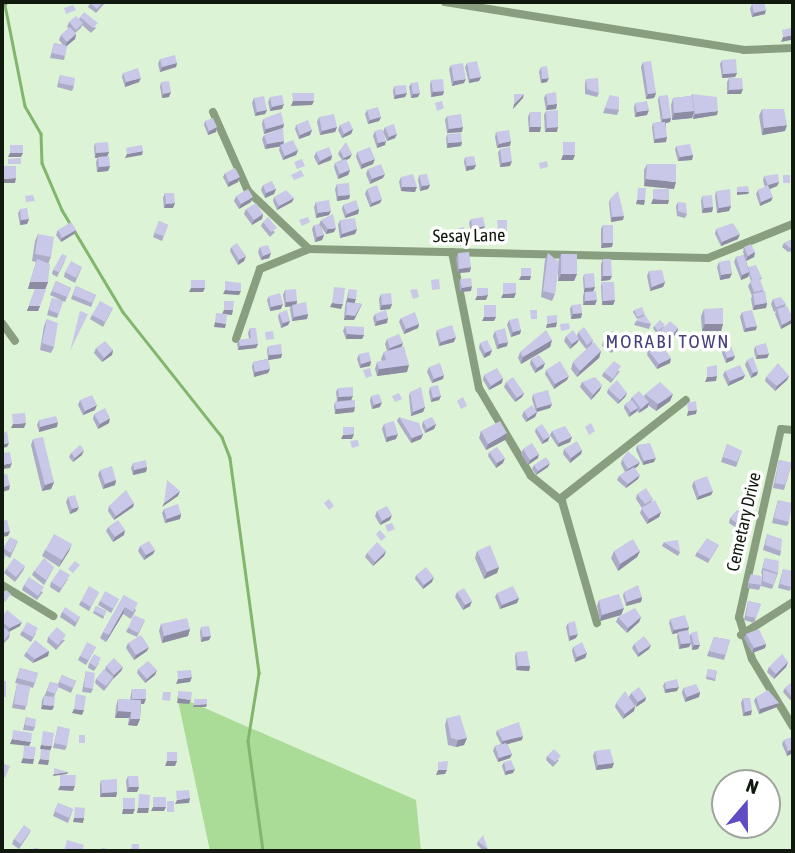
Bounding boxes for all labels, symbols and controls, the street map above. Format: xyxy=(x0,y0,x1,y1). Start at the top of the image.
street label: Sesay Lane xyxy=(433,225,505,247)
district label: MORABI TOWN xyxy=(607,331,729,353)
street label: Cemetary Drive xyxy=(722,470,766,574)
north arrow xyxy=(711,769,781,839)
text: N xyxy=(743,774,762,798)

